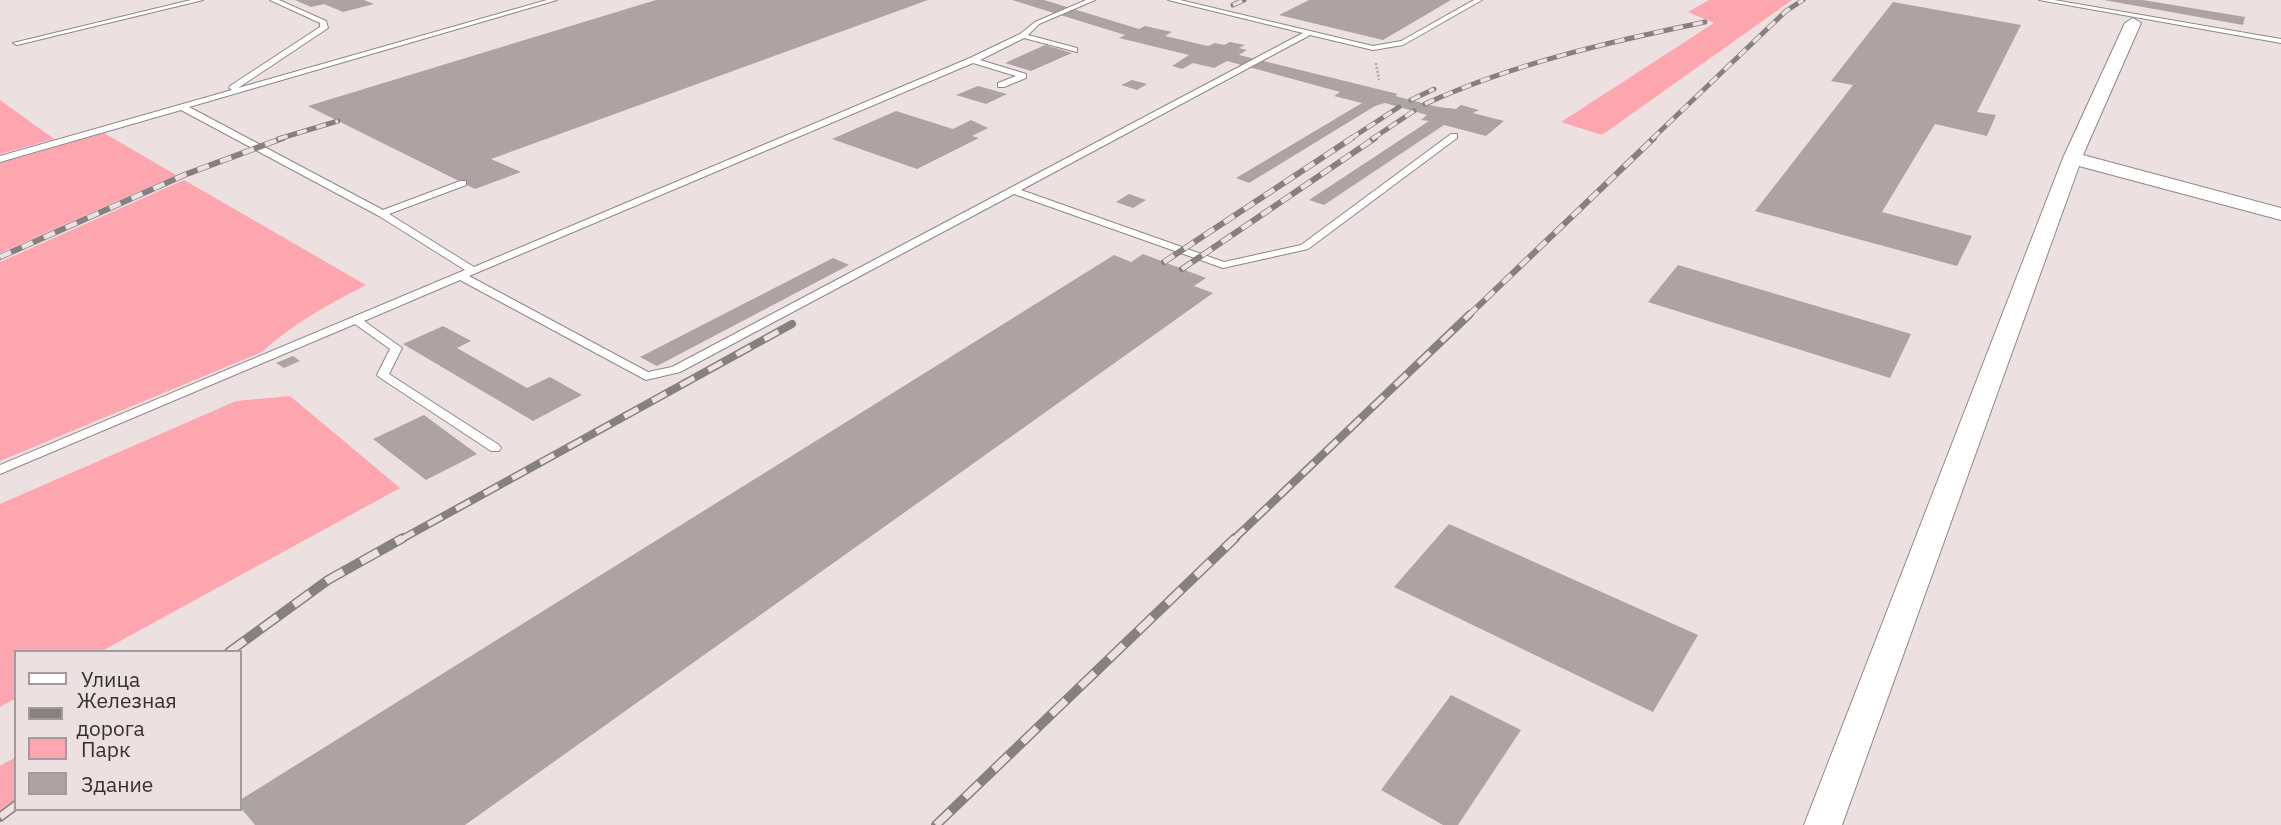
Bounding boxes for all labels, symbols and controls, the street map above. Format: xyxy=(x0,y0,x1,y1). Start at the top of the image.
legend xyxy=(14,650,242,811)
text: Улица xyxy=(81,665,140,693)
text: Железная дорога xyxy=(77,686,177,742)
text: Парк xyxy=(81,735,131,763)
text: Здание xyxy=(81,770,153,798)

